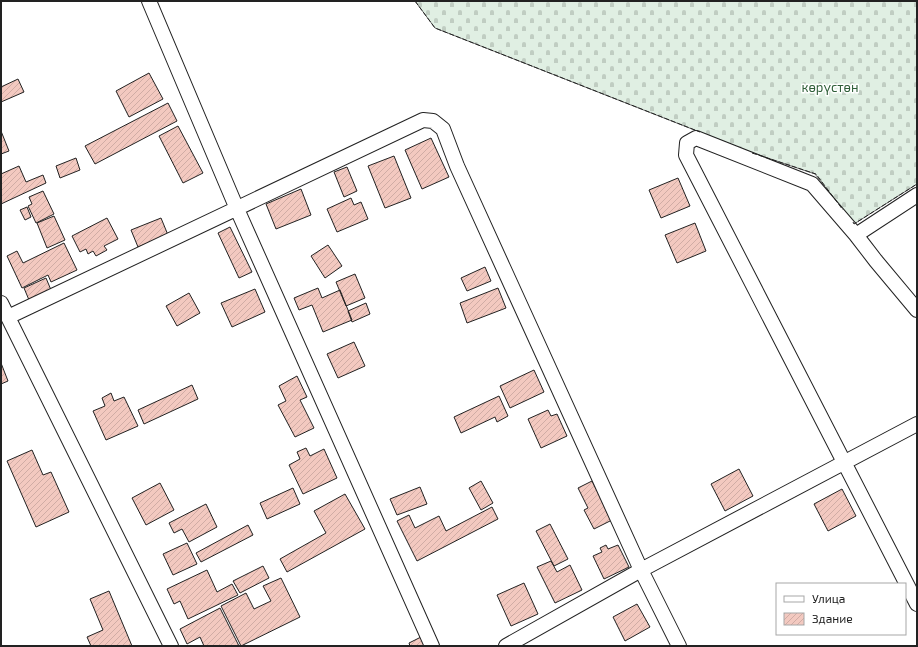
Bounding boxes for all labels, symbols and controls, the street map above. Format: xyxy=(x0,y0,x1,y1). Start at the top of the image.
park label: көрүстөн xyxy=(802,79,859,95)
legend xyxy=(776,583,906,635)
text: Улица xyxy=(812,591,845,605)
text: Здание xyxy=(812,611,853,625)

